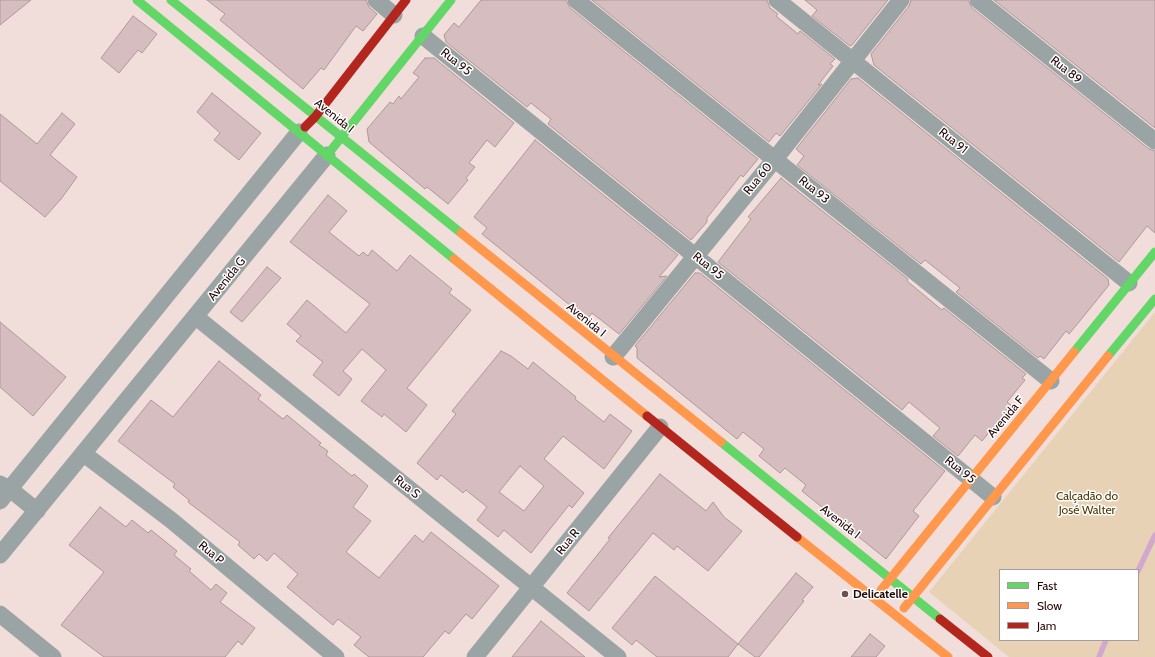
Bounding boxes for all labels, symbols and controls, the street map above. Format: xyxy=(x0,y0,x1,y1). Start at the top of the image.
street label: Rua 95 xyxy=(438,45,474,79)
street label: Rua 89 xyxy=(1047,53,1085,87)
street label: Avenida I xyxy=(311,96,357,136)
street label: Rua 91 xyxy=(936,125,970,157)
street label: Rua 60 xyxy=(741,160,775,198)
street label: Rua 93 xyxy=(796,173,832,207)
street label: Rua 95 xyxy=(690,249,726,283)
street label: Avenida G xyxy=(205,255,249,303)
street label: Avenida I xyxy=(563,300,609,340)
street label: Avenida F xyxy=(985,393,1027,441)
street label: Rua 95 xyxy=(942,453,978,487)
street label: Rua S xyxy=(391,472,423,502)
park label: Calçadão do José Walter xyxy=(1056,489,1118,517)
street label: Avenida I xyxy=(817,502,863,542)
street label: Rua R xyxy=(553,526,583,558)
street label: Rua P xyxy=(195,538,227,568)
legend xyxy=(999,569,1139,641)
text: Fast xyxy=(1037,578,1057,593)
place label: Delicatelle xyxy=(853,587,908,601)
marker: Delicatelle xyxy=(840,589,850,599)
text: Slow xyxy=(1037,598,1062,613)
text: Jam xyxy=(1037,618,1056,633)

